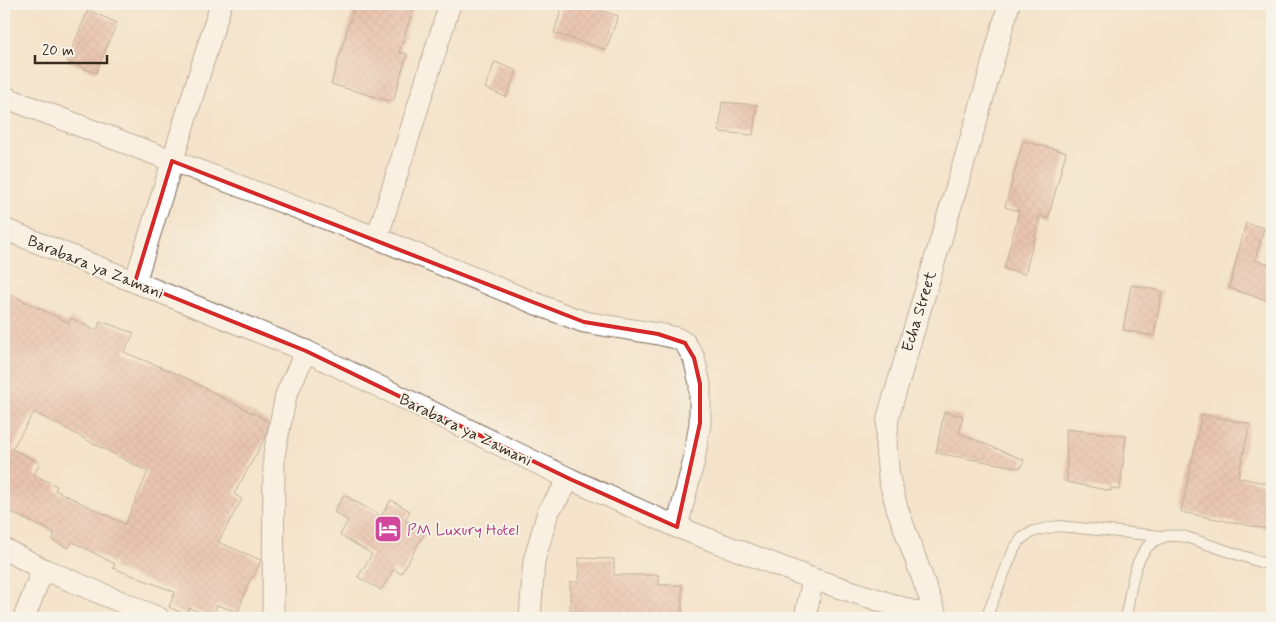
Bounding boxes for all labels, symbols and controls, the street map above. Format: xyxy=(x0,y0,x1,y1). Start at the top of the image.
scale bar xyxy=(35,32,108,64)
text: 20 m xyxy=(42,41,74,61)
street label: Barabara ya Zamani xyxy=(24,230,167,304)
street label: Echa Street xyxy=(897,268,942,354)
street label: Barabara ya Zamani xyxy=(396,389,535,472)
hotel icon: PM Luxury Hotel xyxy=(373,514,403,544)
place label: PM Luxury Hotel xyxy=(407,520,519,541)

